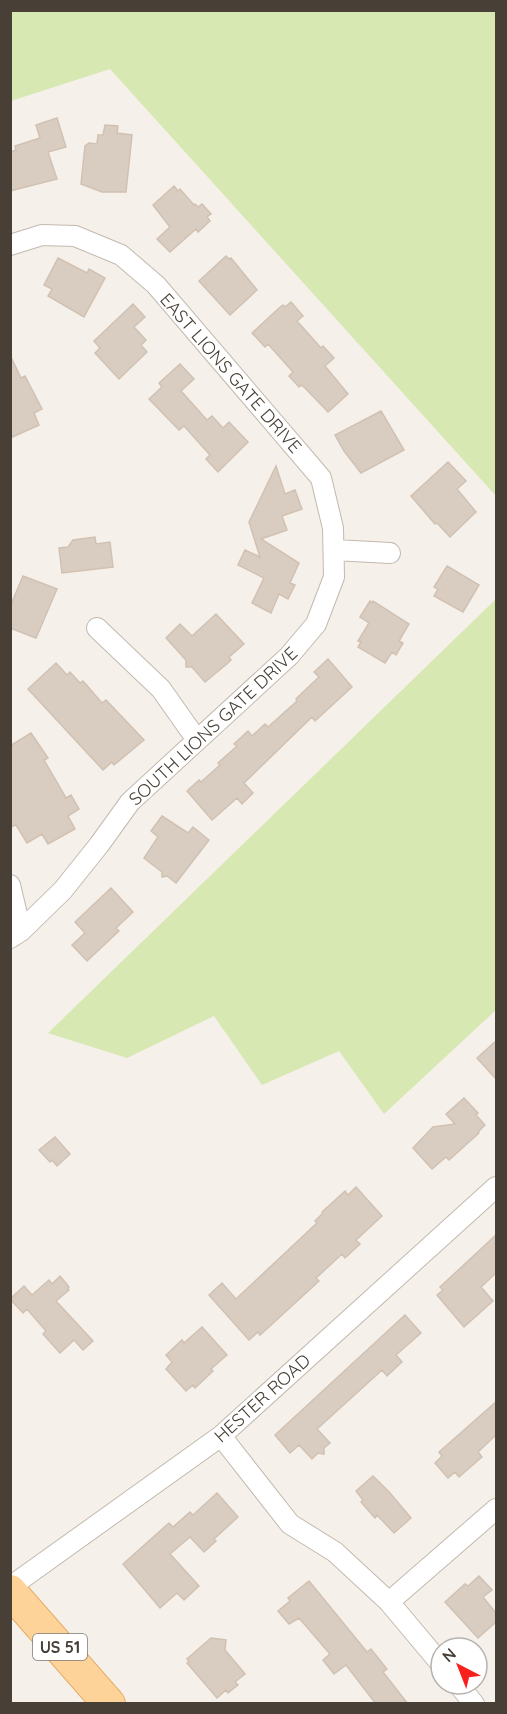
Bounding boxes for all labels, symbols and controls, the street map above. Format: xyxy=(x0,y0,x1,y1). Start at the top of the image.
street label: EAST LIONS GATE DRIVE xyxy=(155,288,307,458)
street label: SOUTH LIONS GATE DRIVE xyxy=(124,642,302,810)
street label: HESTER ROAD xyxy=(209,1349,315,1447)
road number: US 51 xyxy=(33,1634,87,1660)
north arrow xyxy=(429,1636,489,1696)
text: N xyxy=(438,1643,460,1666)

